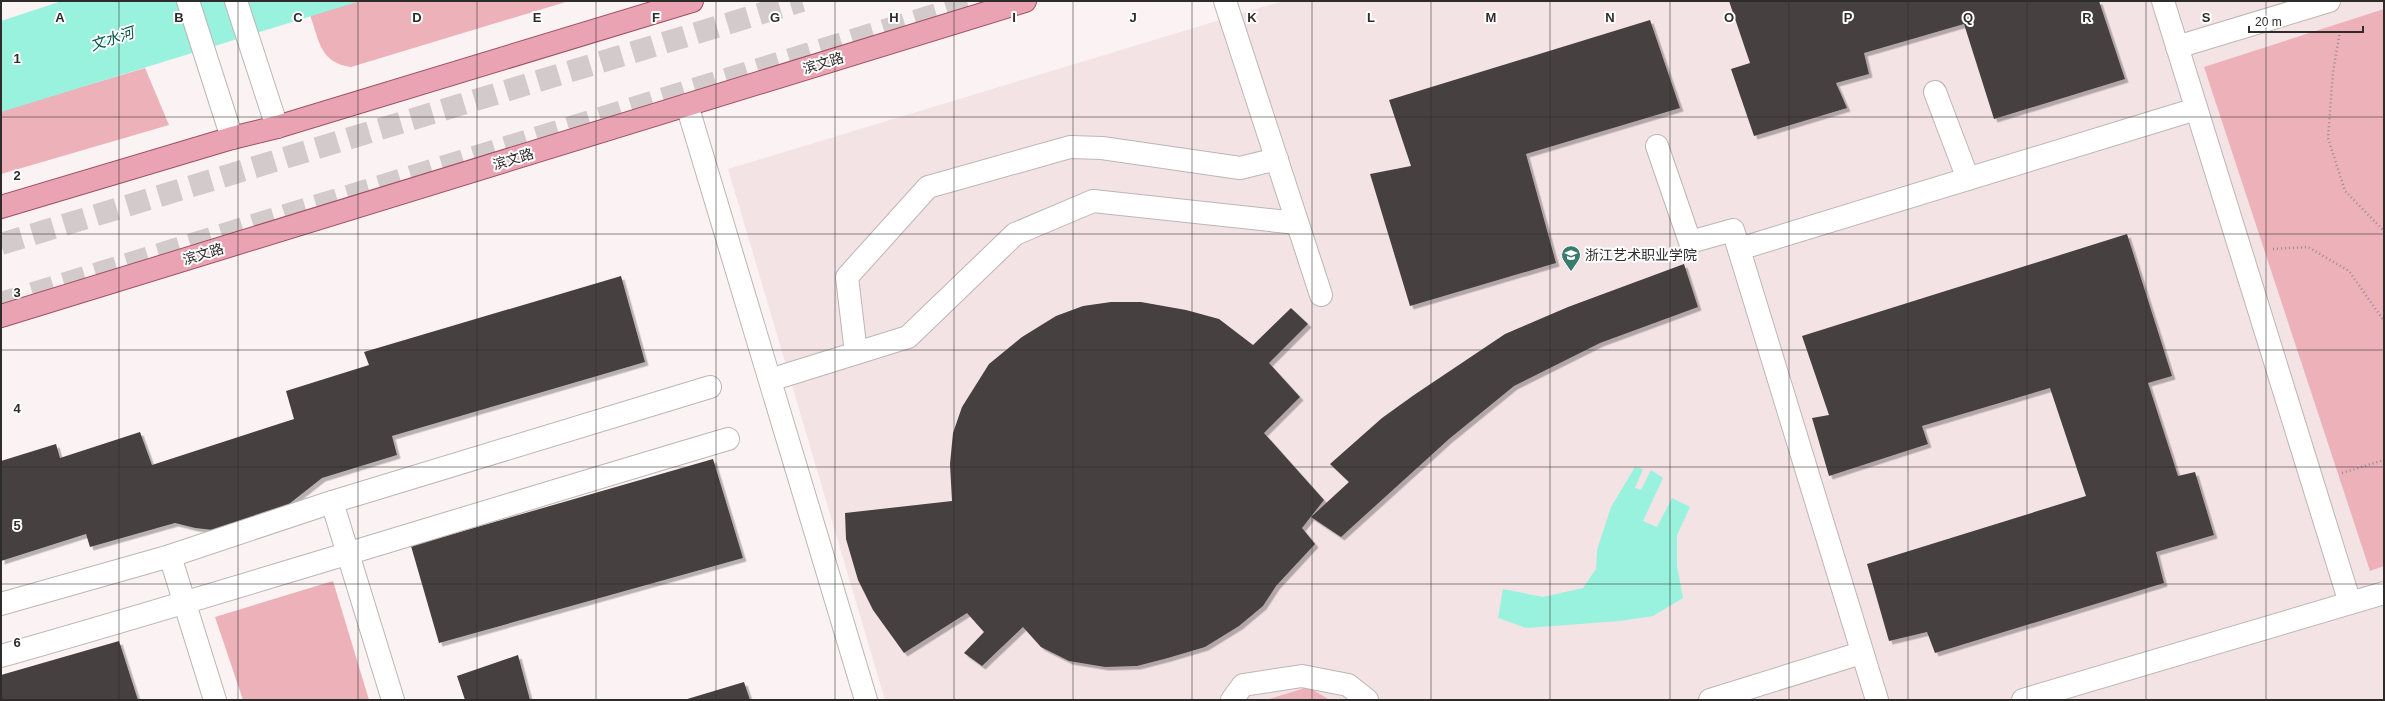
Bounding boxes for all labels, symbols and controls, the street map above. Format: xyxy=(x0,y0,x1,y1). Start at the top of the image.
scale bar xyxy=(2249,8,2363,34)
text: A xyxy=(55,10,65,25)
text: B xyxy=(174,10,184,25)
text: C xyxy=(293,10,303,25)
text: D xyxy=(412,10,422,25)
text: E xyxy=(533,10,542,25)
text: F xyxy=(652,10,660,25)
text: G xyxy=(770,10,780,25)
text: H xyxy=(889,10,899,25)
text: I xyxy=(1012,10,1016,25)
text: J xyxy=(1129,10,1137,25)
text: K xyxy=(1247,10,1257,25)
text: L xyxy=(1367,10,1375,25)
text: M xyxy=(1486,10,1496,25)
text: N xyxy=(1605,10,1615,25)
text: O xyxy=(1724,10,1734,25)
text: P xyxy=(1844,10,1853,25)
text: Q xyxy=(1963,10,1973,25)
text: R xyxy=(2082,10,2092,25)
text: S xyxy=(2202,10,2211,25)
text: 20 m xyxy=(2255,15,2282,29)
water label: 文水河 xyxy=(88,23,139,54)
street label: 滨文路 xyxy=(801,49,845,77)
text: 1 xyxy=(13,51,21,66)
street label: 滨文路 xyxy=(491,145,535,173)
text: 2 xyxy=(13,168,21,183)
street label: 滨文路 xyxy=(181,240,225,268)
school or university icon: 浙江艺术职业学院 xyxy=(1560,244,1582,272)
place label: 浙江艺术职业学院 xyxy=(1585,247,1697,263)
text: 3 xyxy=(13,285,21,300)
text: 4 xyxy=(13,401,21,416)
text: 5 xyxy=(13,518,21,533)
text: 6 xyxy=(13,635,21,650)

